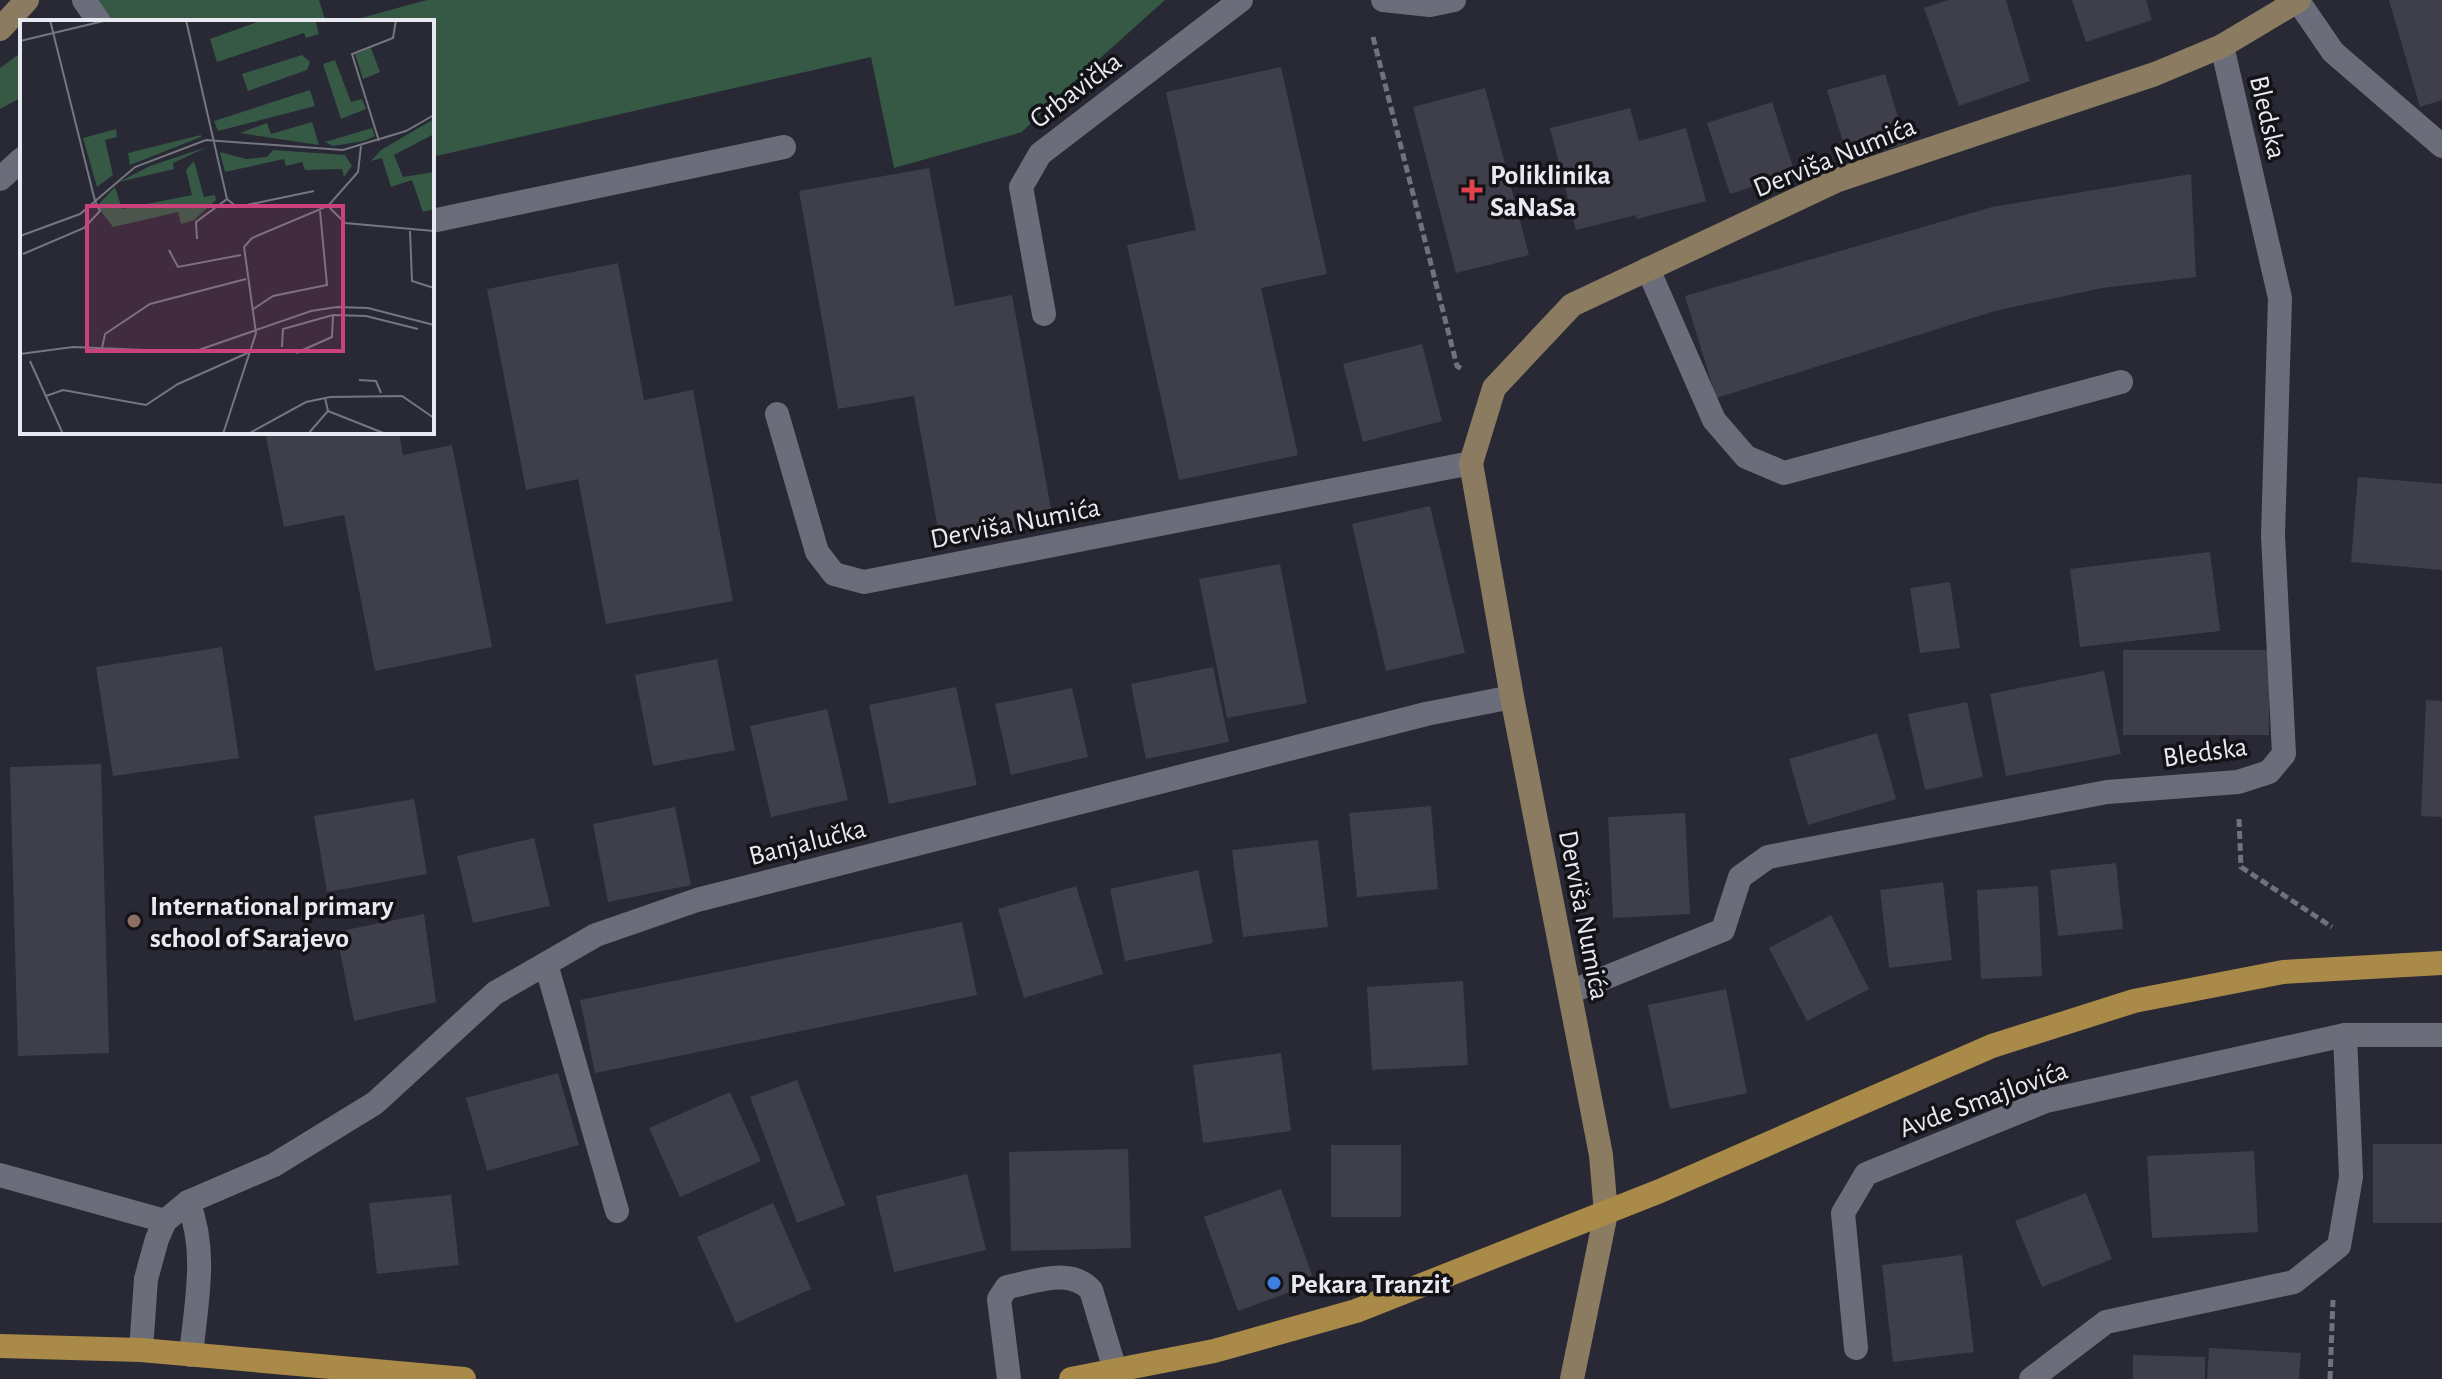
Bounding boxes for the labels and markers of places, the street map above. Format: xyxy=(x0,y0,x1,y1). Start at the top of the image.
place label: Poliklinika SaNaSa xyxy=(1490,162,1611,222)
marker: Poliklinika SaNaSa xyxy=(1461,179,1483,201)
place label: International primary school of Sarajevo xyxy=(150,893,394,953)
marker: International primary school of Sarajevo xyxy=(125,912,143,930)
place label: Pekara Tranzit xyxy=(1290,1271,1451,1299)
marker: Pekara Tranzit xyxy=(1265,1274,1283,1292)

